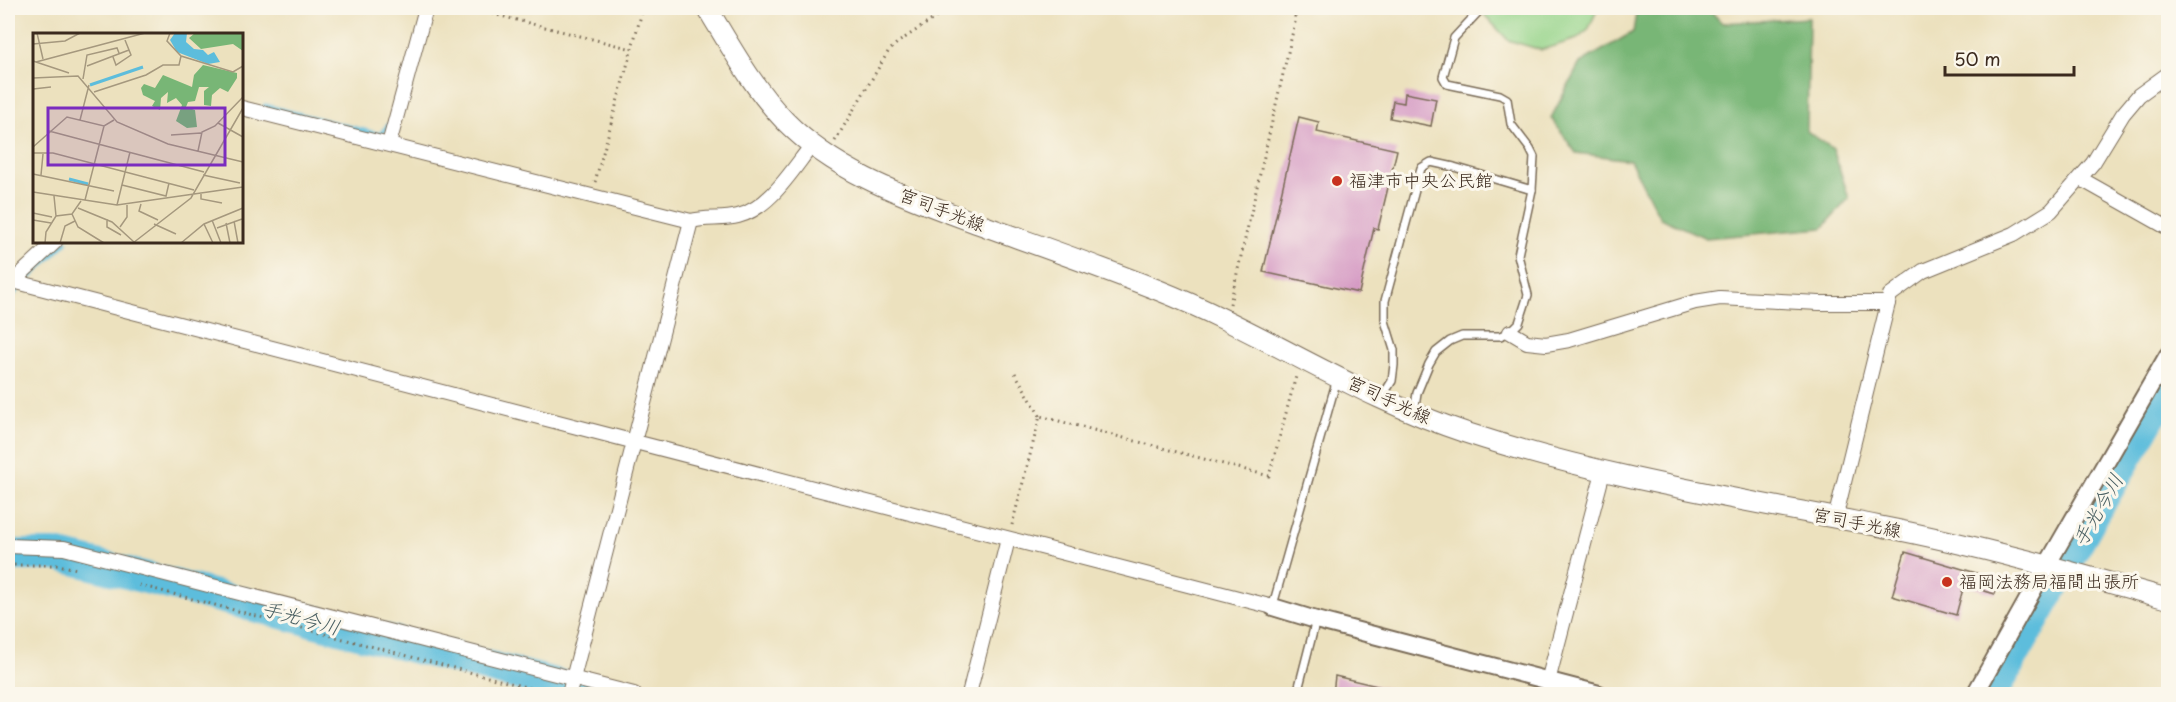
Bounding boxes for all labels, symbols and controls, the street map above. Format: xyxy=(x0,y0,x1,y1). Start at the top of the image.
inset map xyxy=(33,33,243,243)
scale bar xyxy=(1945,39,2074,77)
text: 50 m xyxy=(1954,45,2001,72)
place label: 福津市中央公民館 xyxy=(1349,166,1493,193)
marker: 福津市中央公民館 xyxy=(1330,174,1344,188)
street label: 宮司手光線 xyxy=(896,180,989,237)
street label: 宮司手光線 xyxy=(1343,367,1436,430)
water label: 手光今川 xyxy=(2064,467,2130,552)
street label: 宮司手光線 xyxy=(1811,500,1904,543)
place label: 福岡法務局福間出張所 xyxy=(1959,567,2139,594)
marker: 福岡法務局福間出張所 xyxy=(1940,575,1954,589)
water label: 手光今川 xyxy=(259,592,344,642)

